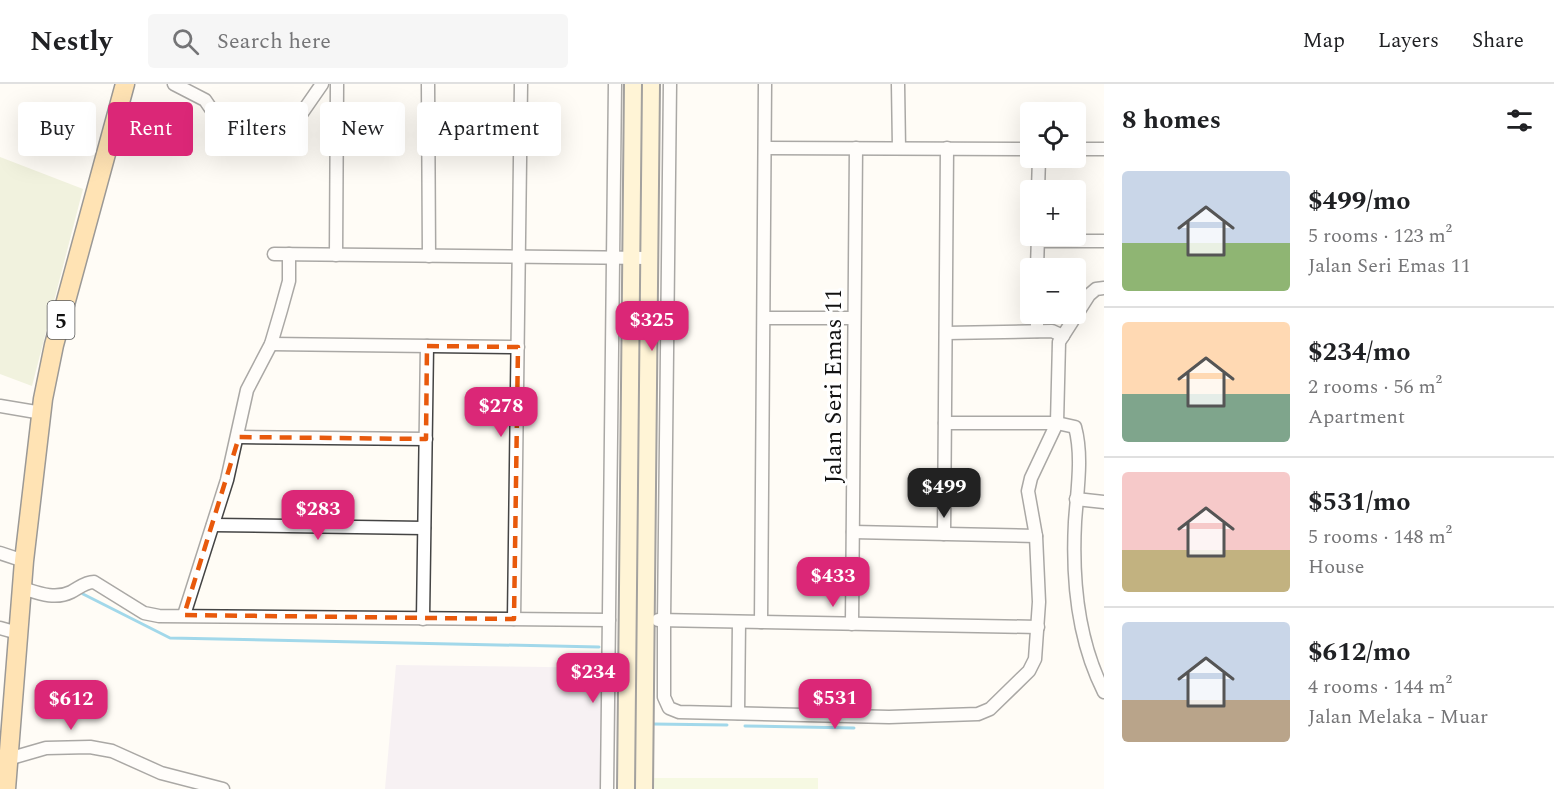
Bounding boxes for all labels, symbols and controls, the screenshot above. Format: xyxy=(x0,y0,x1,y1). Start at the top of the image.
search box xyxy=(148,14,568,68)
text: Nestly xyxy=(30,20,112,63)
icon: search xyxy=(169,25,202,58)
text: Search here xyxy=(217,25,331,58)
text: Map xyxy=(1303,25,1345,57)
text: Layers xyxy=(1378,25,1439,57)
text: Share xyxy=(1472,25,1524,57)
text: 8 homes xyxy=(1122,100,1221,140)
chip: Buy xyxy=(18,102,96,156)
chip: Rent xyxy=(108,102,193,156)
chip: Filters xyxy=(205,102,308,156)
chip: New xyxy=(320,102,405,156)
chip: Apartment xyxy=(417,102,561,156)
map controls xyxy=(1020,102,1086,324)
button: locate xyxy=(1020,102,1086,168)
icon: filters xyxy=(1503,104,1536,137)
button: + xyxy=(1020,180,1086,246)
text: $499/mo xyxy=(1308,181,1411,221)
icon: home xyxy=(1170,195,1242,267)
text: 5 rooms · 123 m² xyxy=(1308,221,1452,251)
text: Jalan Seri Emas 11 xyxy=(1308,251,1471,281)
button: − xyxy=(1020,258,1086,324)
street label: Jalan Seri Emas 11 xyxy=(816,288,852,484)
road number: 5 xyxy=(48,301,74,339)
pin: $325 xyxy=(616,301,688,352)
text: $325 xyxy=(630,305,674,335)
text: $234/mo xyxy=(1308,332,1411,372)
icon: home xyxy=(1170,346,1242,418)
text: 2 rooms · 56 m² xyxy=(1308,372,1442,402)
pin: $278 xyxy=(465,387,537,438)
text: $278 xyxy=(479,391,523,421)
text: Apartment xyxy=(1308,402,1405,432)
pin: $499 xyxy=(908,468,980,519)
text: $499 xyxy=(922,472,966,502)
text: $531/mo xyxy=(1308,482,1411,522)
pin: $283 xyxy=(282,490,354,541)
text: $283 xyxy=(296,494,340,524)
icon: home xyxy=(1170,496,1242,568)
text: 5 rooms · 148 m² xyxy=(1308,522,1452,552)
text: House xyxy=(1308,552,1365,582)
pin: $433 xyxy=(797,557,869,608)
text: $433 xyxy=(811,561,855,591)
text: $612/mo xyxy=(1308,632,1411,672)
icon: home xyxy=(1170,646,1242,718)
pin: $234 xyxy=(557,653,629,704)
text: $234 xyxy=(571,657,615,687)
text: 4 rooms · 144 m² xyxy=(1308,672,1452,702)
pin: $531 xyxy=(799,679,871,730)
pin: $612 xyxy=(35,680,107,731)
text: $531 xyxy=(813,683,857,713)
text: $612 xyxy=(49,684,93,714)
text: Jalan Melaka - Muar xyxy=(1308,702,1488,732)

